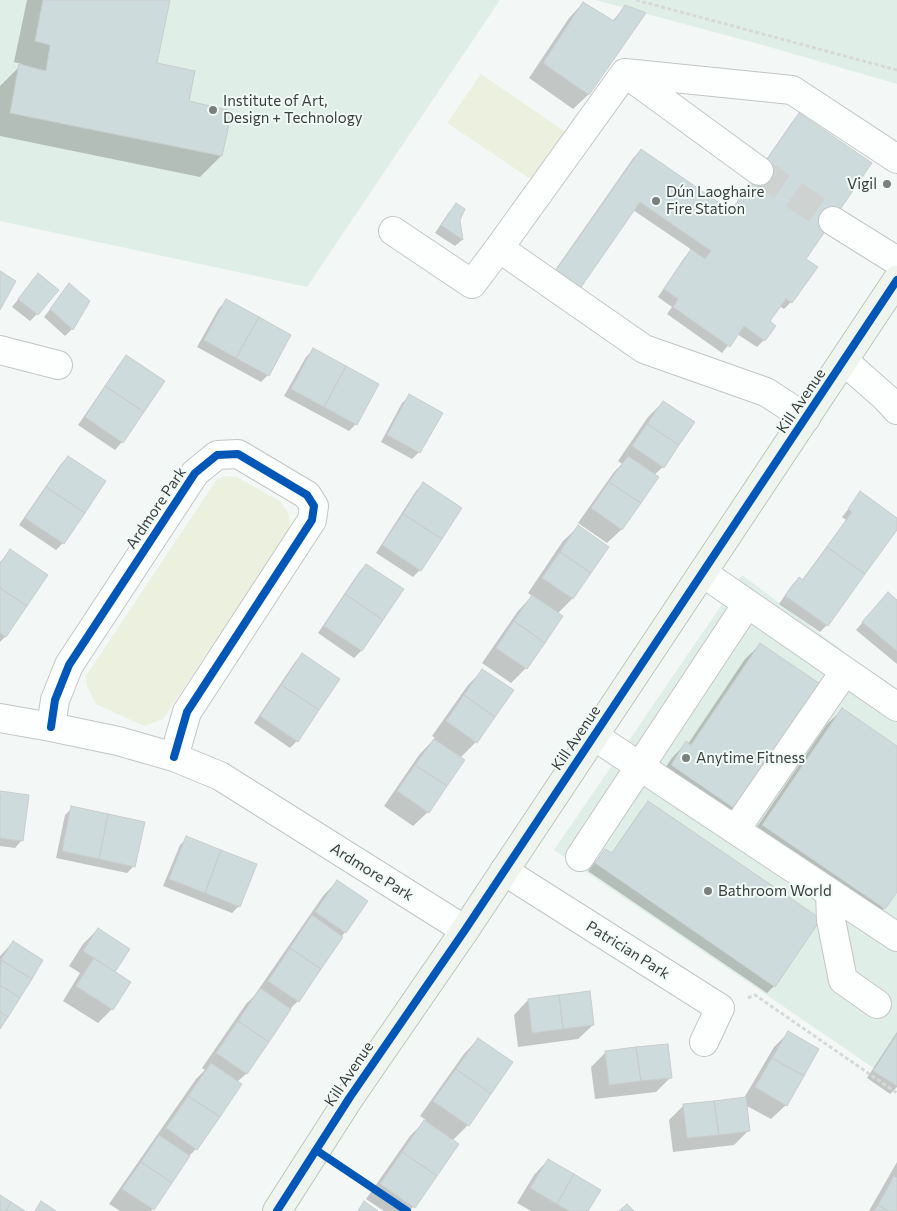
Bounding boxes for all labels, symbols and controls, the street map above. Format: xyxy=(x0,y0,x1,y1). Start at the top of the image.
place label: Institute of Art, Design + Technology xyxy=(223,92,363,127)
marker: Institute of Art, Design + Technology xyxy=(207,104,219,116)
place label: Vigil xyxy=(847,175,877,193)
marker: Vigil xyxy=(881,178,893,190)
place label: Dún Laoghaire Fire Station xyxy=(666,183,764,218)
marker: Dún Laoghaire Fire Station xyxy=(650,195,662,207)
street label: Kill Avenue xyxy=(773,365,829,437)
street label: Ardmore Park xyxy=(122,464,190,552)
street label: Kill Avenue xyxy=(548,702,604,774)
place label: Anytime Fitness xyxy=(696,749,805,767)
marker: Anytime Fitness xyxy=(680,752,692,764)
street label: Ardmore Park xyxy=(327,839,417,905)
place label: Bathroom World xyxy=(718,882,832,900)
marker: Bathroom World xyxy=(702,885,714,897)
street label: Patrician Park xyxy=(583,917,673,983)
street label: Kill Avenue xyxy=(321,1038,377,1110)

